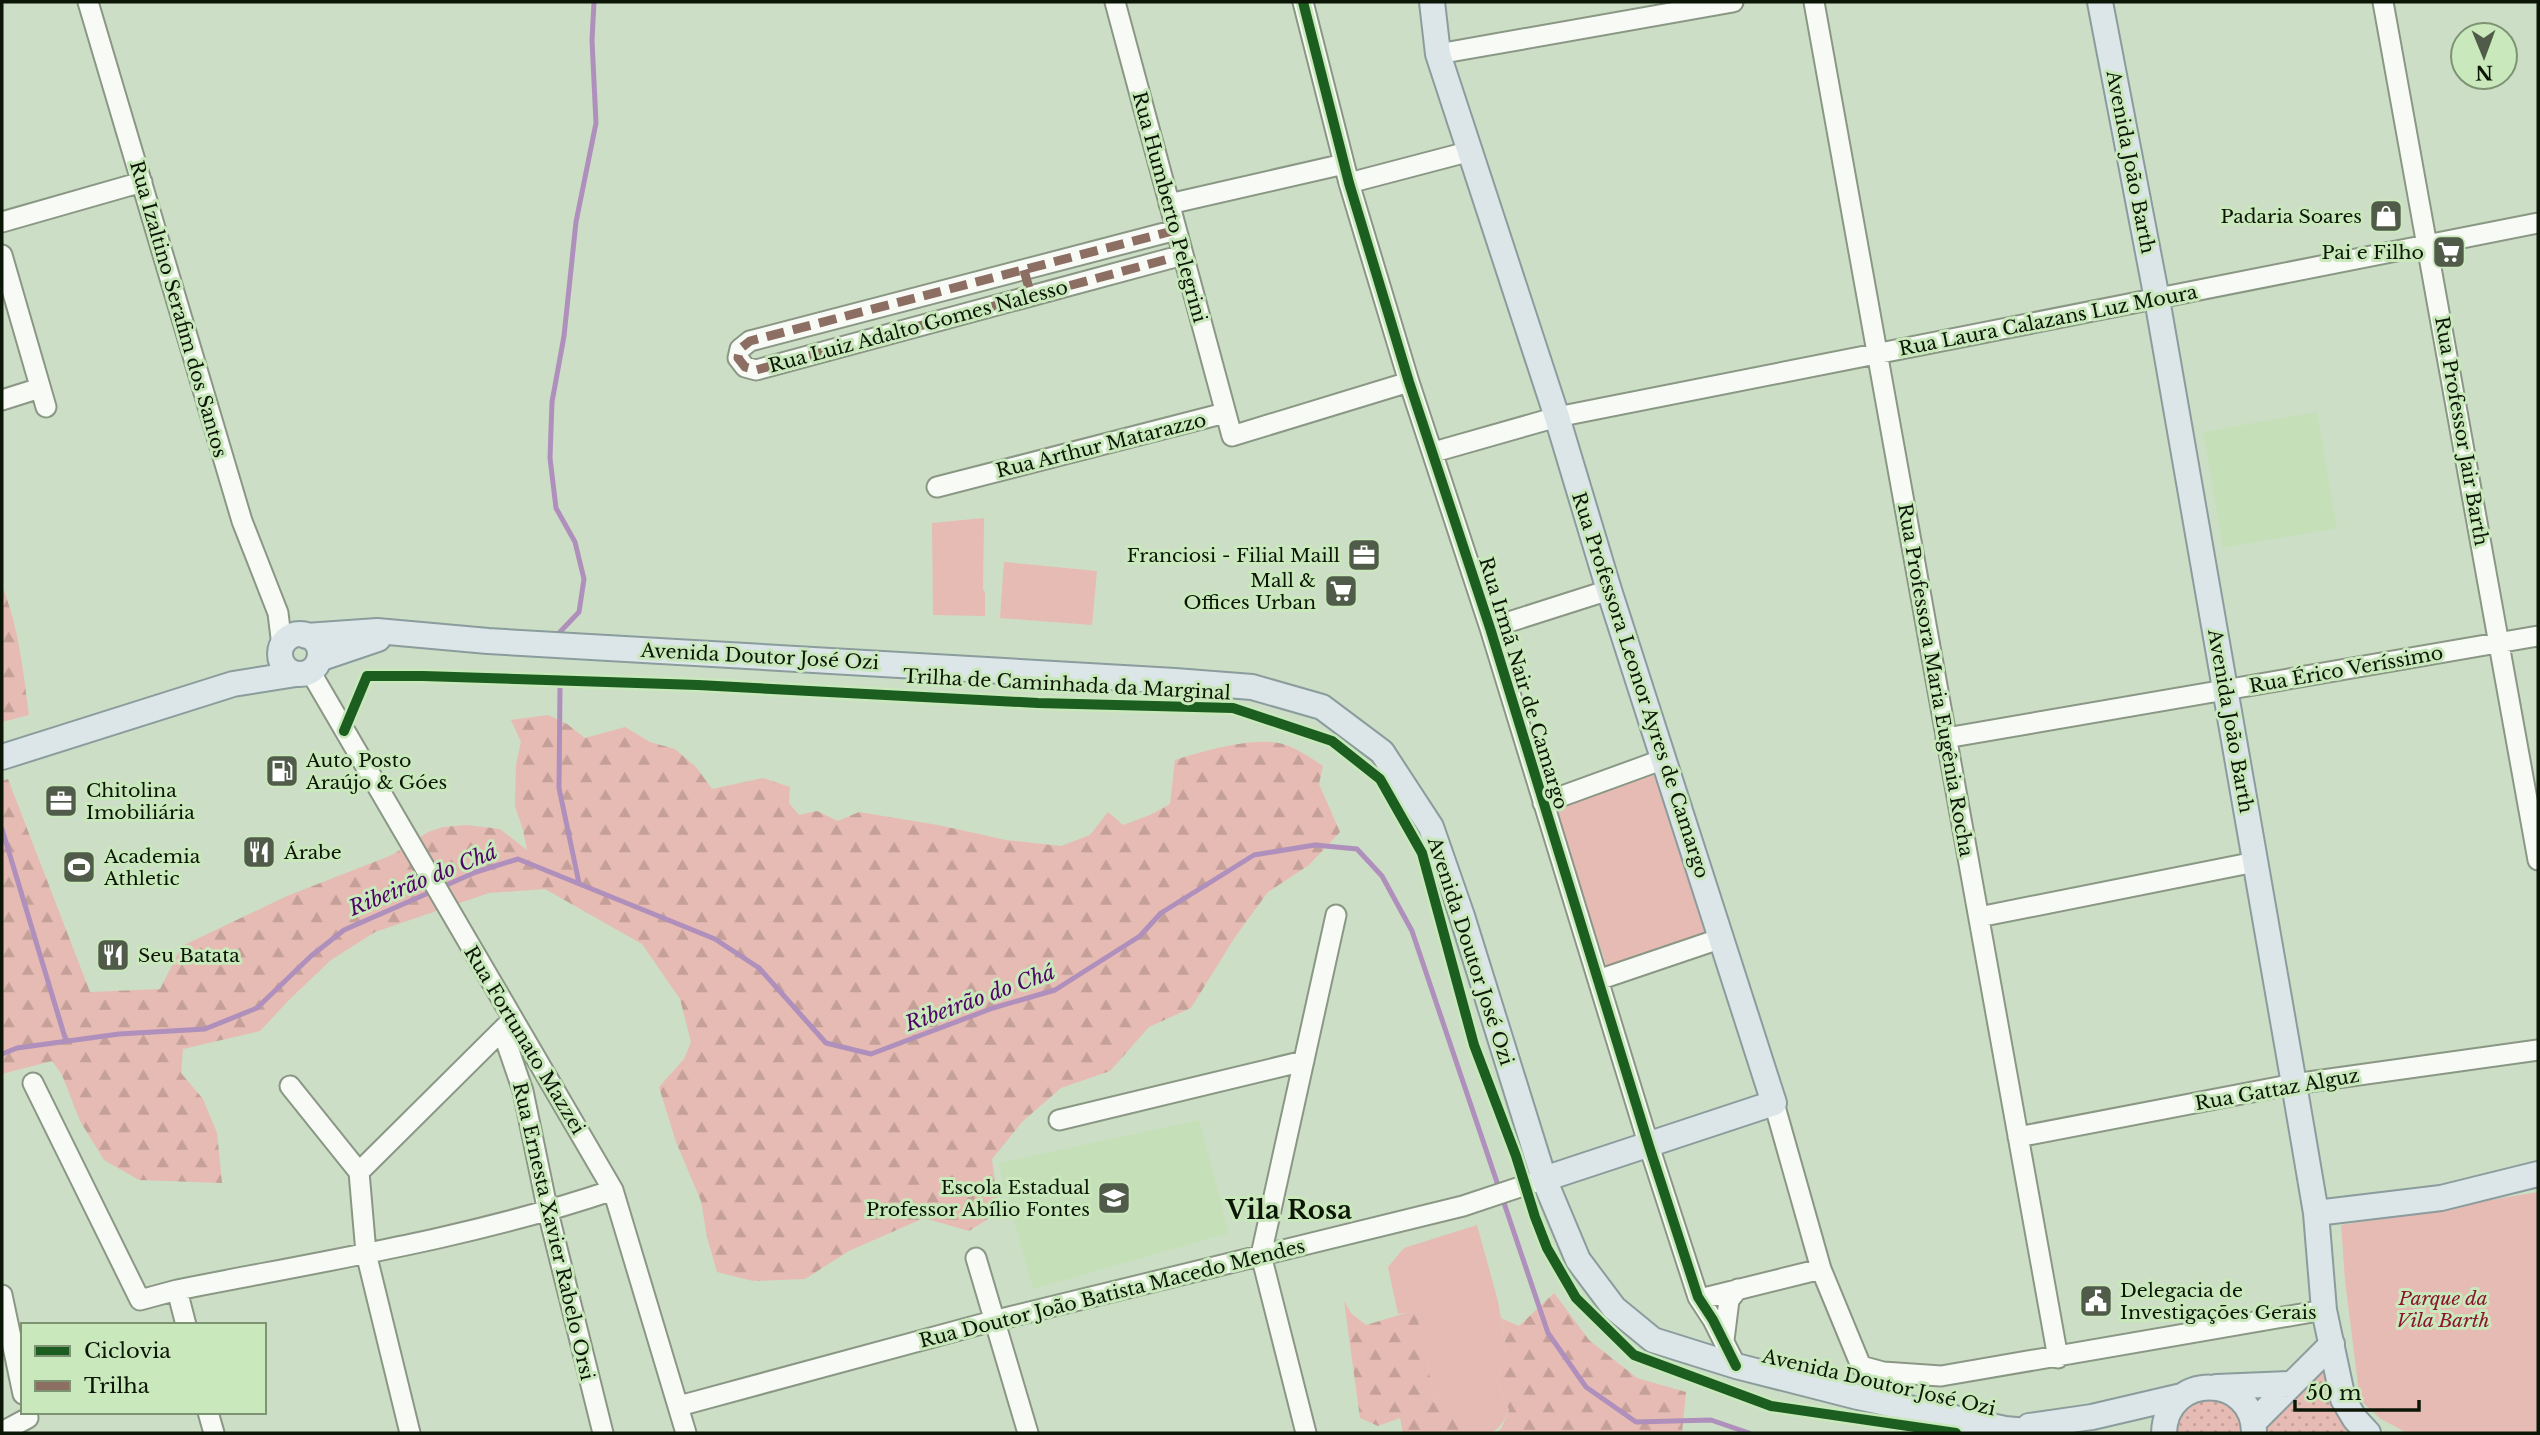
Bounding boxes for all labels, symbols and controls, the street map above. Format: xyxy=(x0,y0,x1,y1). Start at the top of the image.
north arrow xyxy=(2449,21,2519,91)
text: N xyxy=(2475,61,2493,84)
street label: Avenida João Barth xyxy=(2101,68,2160,256)
street label: Rua Humberto Pelegrini xyxy=(1128,89,1212,326)
street label: Rua Izaltino Serafim dos Santos xyxy=(125,158,232,460)
shop icon: Padaria Soares xyxy=(2367,197,2405,235)
place label: Padaria Soares xyxy=(2220,205,2362,228)
supermarket icon: Pai e Filho xyxy=(2430,233,2468,271)
place label: Pai e Filho xyxy=(2321,241,2424,264)
street label: Rua Luiz Adalto Gomes Nalesso xyxy=(766,275,1070,378)
street label: Rua Laura Calazans Luz Moura xyxy=(1897,280,2200,361)
street label: Rua Professor Jair Barth xyxy=(2430,315,2493,547)
street label: Rua Arthur Matarazzo xyxy=(994,408,1208,483)
street label: Rua Professora Leonor Ayres de Camargo xyxy=(1567,489,1714,881)
street label: Rua Professora Maria Eugênia Rocha xyxy=(1893,502,1978,859)
office icon: Franciosi - Filial Maill xyxy=(1345,536,1383,574)
place label: Franciosi - Filial Maill xyxy=(1127,544,1340,567)
street label: Rua Irmã Nair de Camargo xyxy=(1474,554,1573,812)
place label: Mall & Offices Urban xyxy=(1184,569,1316,614)
supermarket icon: Mall & Offices Urban xyxy=(1322,572,1360,610)
street label: Avenida João Barth xyxy=(2203,627,2258,815)
street label: Avenida Doutor José Ozi xyxy=(639,639,880,674)
street label: Rua Érico Veríssimo xyxy=(2247,641,2445,698)
street label: Trilha de Caminhada da Marginal xyxy=(903,664,1231,705)
place label: Auto Posto Araújo & Góes xyxy=(305,749,447,794)
fuel station icon: Auto Posto Araújo & Góes xyxy=(263,752,301,790)
place label: Chitolina Imobiliária xyxy=(86,779,195,824)
office icon: Chitolina Imobiliária xyxy=(42,782,80,820)
restaurant icon: Árabe xyxy=(240,833,278,871)
street label: Avenida Doutor José Ozi xyxy=(1422,833,1518,1069)
water label: Ribeirão do Chá xyxy=(344,838,501,922)
place label: Árabe xyxy=(283,841,342,864)
place label: Academia Athletic xyxy=(103,845,201,890)
sports icon: Academia Athletic xyxy=(60,848,98,886)
restaurant icon: Seu Batata xyxy=(94,936,132,974)
street label: Rua Fortunato Mazzei xyxy=(459,942,590,1139)
place label: Seu Batata xyxy=(138,944,240,967)
water label: Ribeirão do Chá xyxy=(901,959,1059,1038)
street label: Rua Gattaz Alguz xyxy=(2193,1064,2361,1115)
street label: Rua Ernesta Xavier Rabelo Orsi xyxy=(508,1080,599,1383)
place label: Escola Estadual Professor Abílio Fontes xyxy=(866,1176,1090,1221)
school or university icon: Escola Estadual Professor Abílio Fontes xyxy=(1095,1179,1133,1217)
district label: Vila Rosa xyxy=(1225,1194,1352,1226)
street label: Rua Doutor João Batista Macedo Mendes xyxy=(917,1234,1307,1353)
place label: Delegacia de Investigações Gerais xyxy=(2120,1279,2317,1324)
public building icon: Delegacia de Investigações Gerais xyxy=(2077,1282,2115,1320)
park label: Parque da Vila Barth xyxy=(2396,1287,2490,1332)
legend xyxy=(21,1323,266,1414)
text: Ciclovia xyxy=(84,1338,171,1364)
street label: Avenida Doutor José Ozi xyxy=(1759,1344,1998,1421)
scale bar xyxy=(2295,1368,2419,1412)
text: Trilha xyxy=(84,1373,150,1399)
text: 50 m xyxy=(2306,1380,2362,1406)

